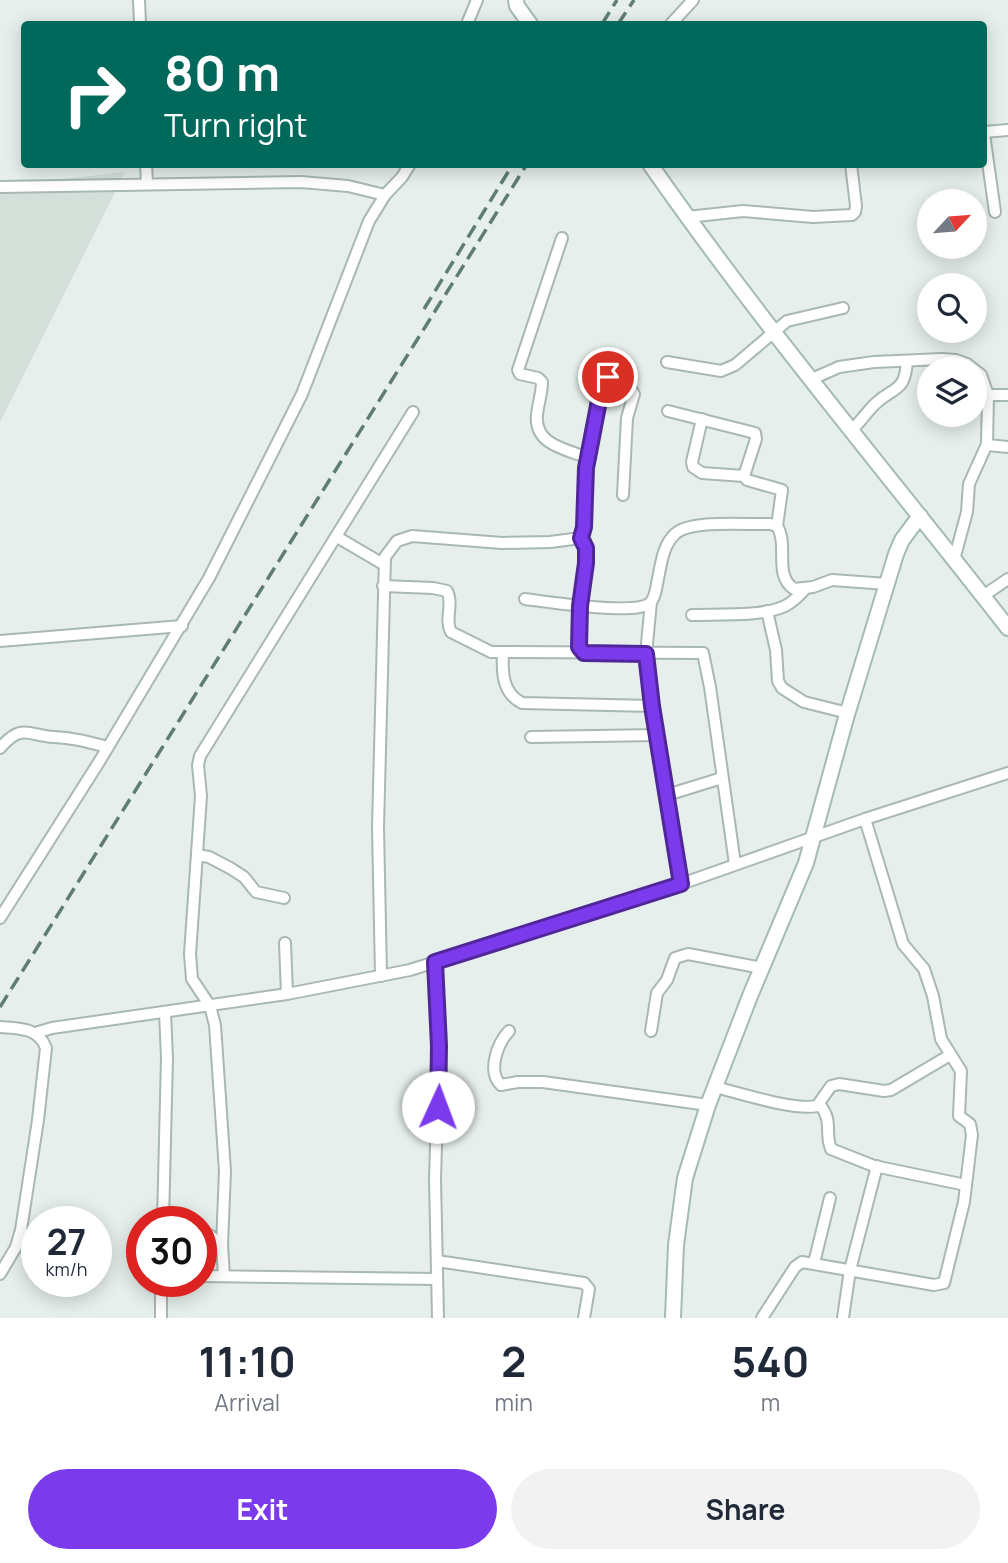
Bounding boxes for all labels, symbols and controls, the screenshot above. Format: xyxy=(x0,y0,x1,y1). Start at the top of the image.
text: 80 m xyxy=(164,39,280,106)
icon: right xyxy=(49,49,140,140)
text: Turn right xyxy=(164,103,307,147)
north arrow xyxy=(917,189,987,259)
map controls xyxy=(917,189,987,427)
button: search xyxy=(917,273,987,343)
pin xyxy=(578,347,638,407)
button: layers xyxy=(917,357,987,427)
icon: arrive xyxy=(589,358,627,396)
position arrow xyxy=(401,1070,475,1144)
speed limit sign: 30 xyxy=(126,1206,217,1297)
text: 27 xyxy=(47,1218,86,1266)
text: km/h xyxy=(46,1257,87,1281)
text: 11:10 xyxy=(199,1332,296,1390)
text: 2 xyxy=(501,1332,526,1390)
text: 540 xyxy=(732,1332,809,1390)
text: Arrival xyxy=(214,1386,280,1418)
text: min xyxy=(494,1386,533,1418)
text: m xyxy=(761,1386,780,1418)
button: Exit xyxy=(28,1469,497,1549)
button: Share xyxy=(511,1469,980,1549)

